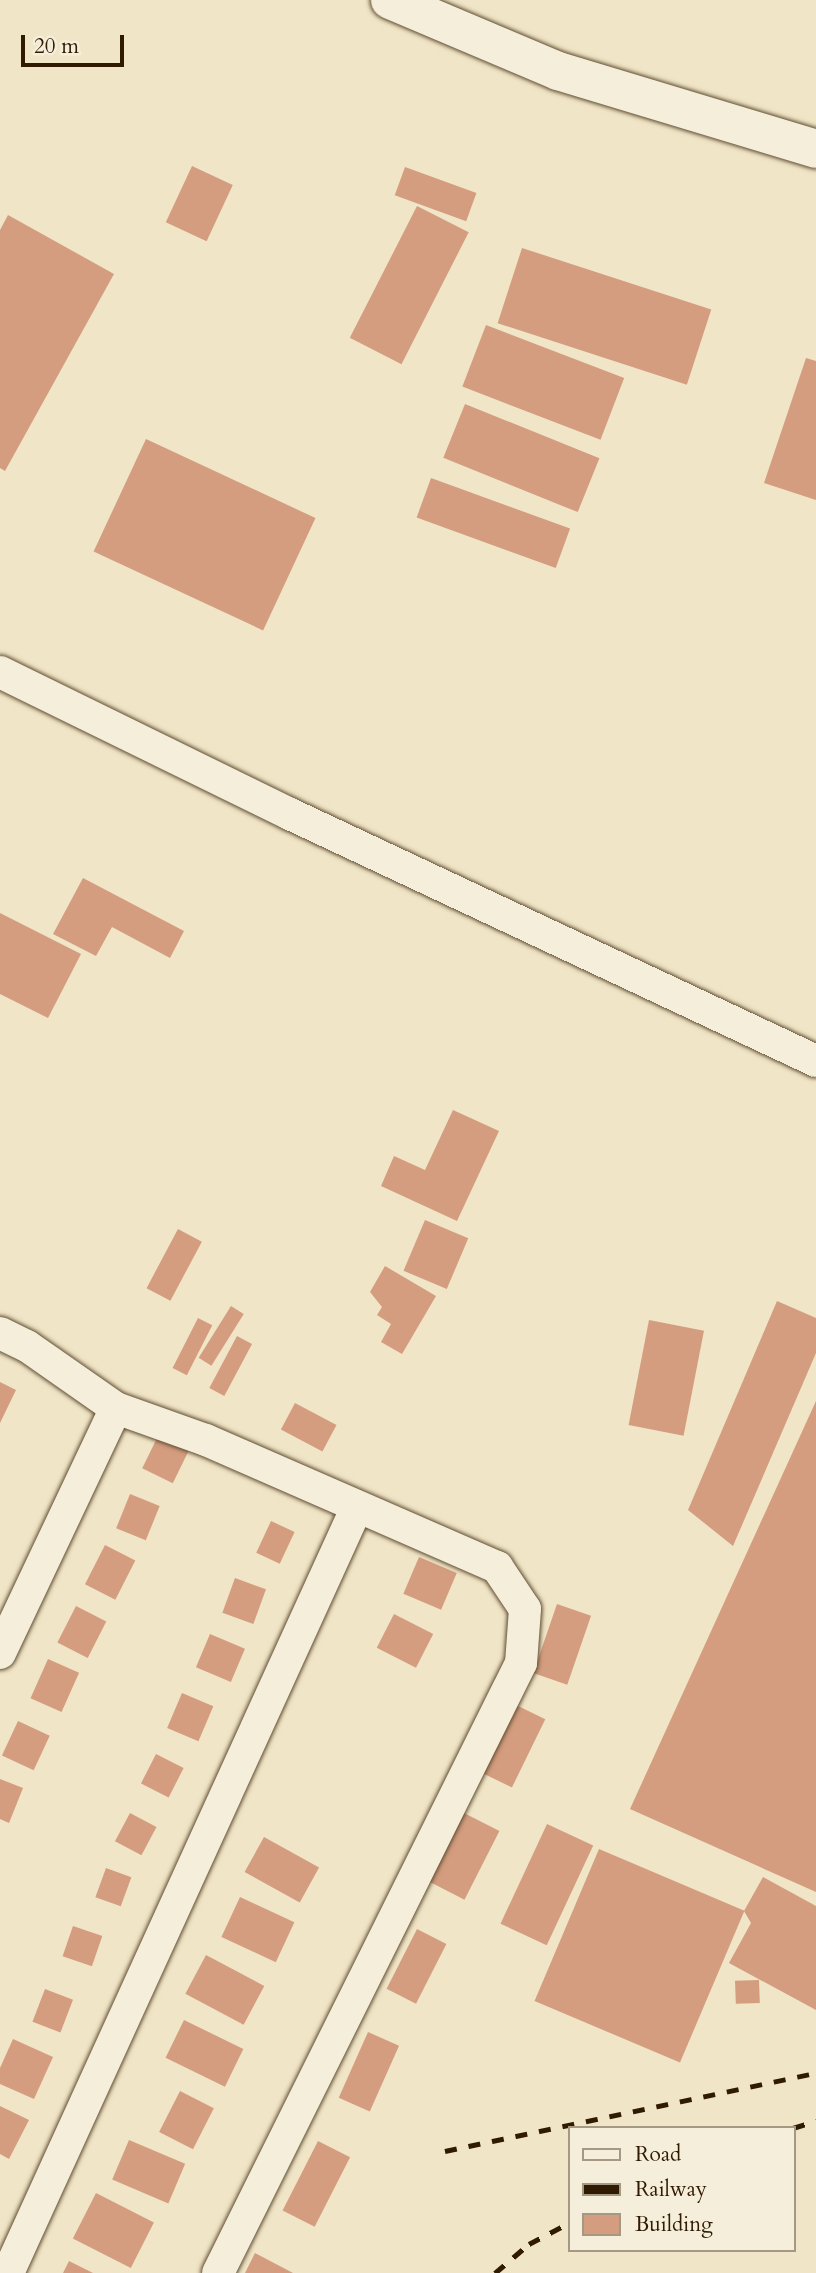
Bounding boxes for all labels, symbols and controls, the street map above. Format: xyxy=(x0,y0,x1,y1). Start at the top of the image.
scale bar xyxy=(24,21,128,65)
text: 20 m xyxy=(34,32,79,61)
legend xyxy=(568,2126,795,2252)
text: Road xyxy=(635,2140,681,2169)
text: Railway xyxy=(635,2175,707,2204)
text: Building xyxy=(635,2210,713,2239)

